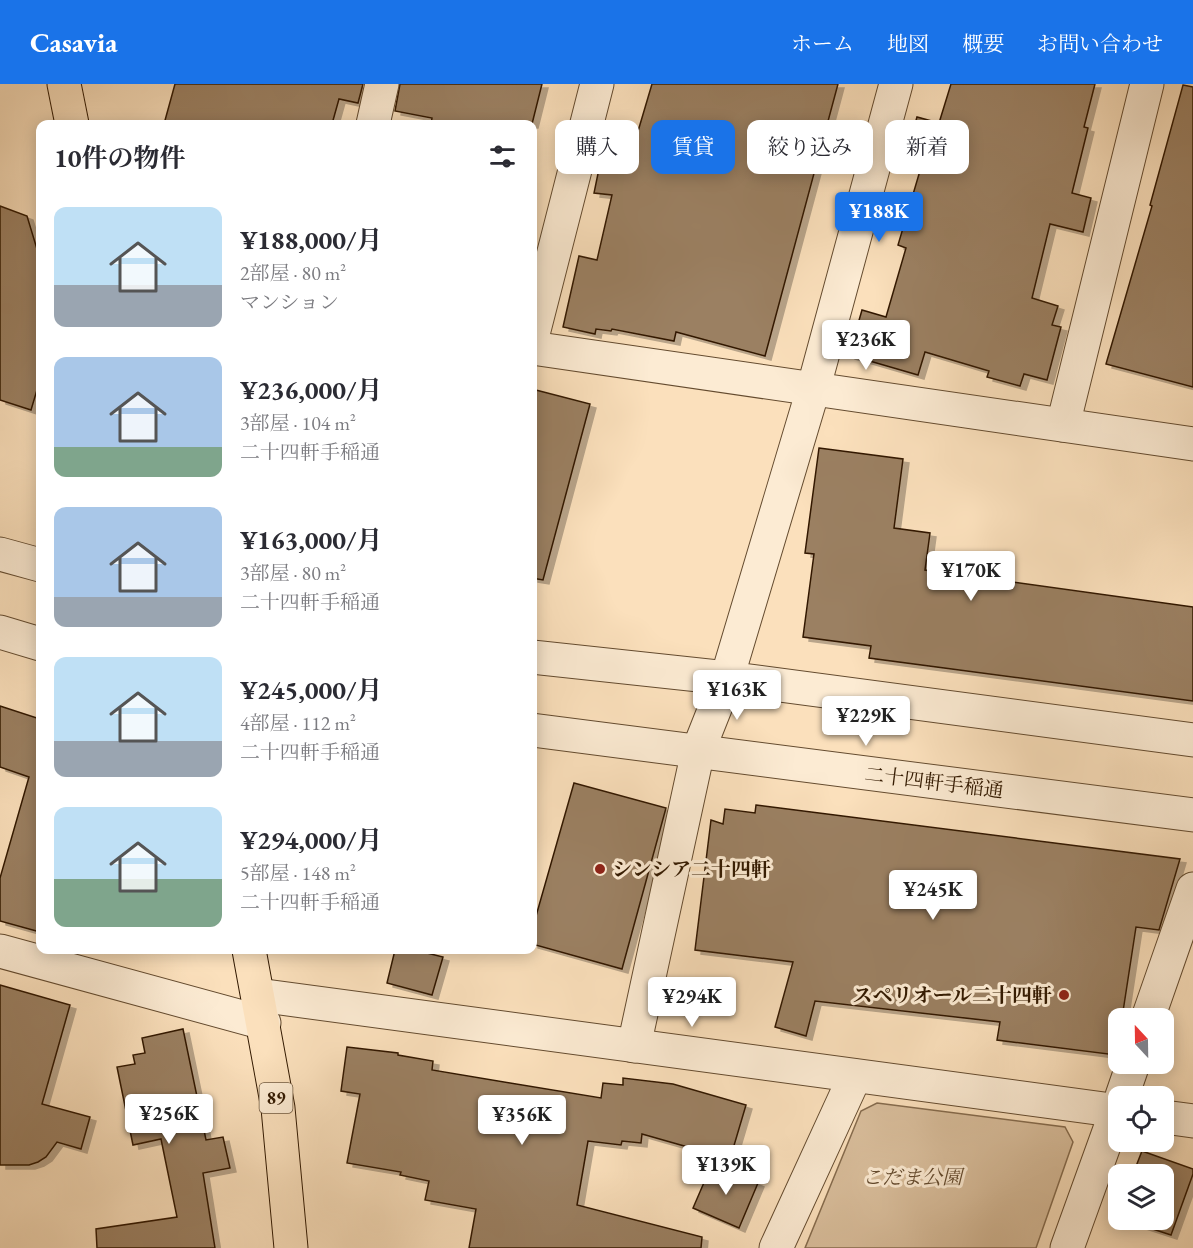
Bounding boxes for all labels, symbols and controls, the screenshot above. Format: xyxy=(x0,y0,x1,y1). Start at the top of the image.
text: Casavia xyxy=(30,24,118,60)
text: ホーム xyxy=(791,30,854,57)
text: 地図 xyxy=(887,30,929,57)
text: 概要 xyxy=(962,30,1004,57)
text: お問い合わせ xyxy=(1037,30,1163,57)
chip: 購入 xyxy=(555,120,639,174)
chip: 賃貸 xyxy=(651,120,735,174)
chip: 絞り込み xyxy=(747,120,873,174)
chip: 新着 xyxy=(885,120,969,174)
icon: filters xyxy=(486,140,519,173)
text: 10件の物件 xyxy=(54,141,186,175)
pin: ¥188K xyxy=(837,192,921,243)
text: ¥188K xyxy=(849,198,909,224)
text: ¥188,000/月 xyxy=(240,223,382,257)
icon: home xyxy=(102,231,174,303)
text: 2部屋 · 80 m² xyxy=(240,260,346,286)
text: マンション xyxy=(240,289,339,315)
pin: ¥236K xyxy=(824,320,908,371)
text: ¥236K xyxy=(836,326,896,352)
text: ¥236,000/月 xyxy=(240,373,382,407)
icon: home xyxy=(102,381,174,453)
text: 3部屋 · 104 m² xyxy=(240,410,356,436)
text: 二十四軒手稲通 xyxy=(240,439,380,465)
text: ¥163,000/月 xyxy=(240,523,382,557)
icon: home xyxy=(102,531,174,603)
pin: ¥170K xyxy=(929,551,1013,602)
text: ¥170K xyxy=(941,557,1001,583)
text: 3部屋 · 80 m² xyxy=(240,560,346,586)
text: 二十四軒手稲通 xyxy=(240,589,380,615)
pin: ¥163K xyxy=(695,670,779,721)
text: ¥245,000/月 xyxy=(240,673,382,707)
text: ¥163K xyxy=(707,676,767,702)
icon: home xyxy=(102,681,174,753)
pin: ¥229K xyxy=(824,696,908,747)
text: ¥229K xyxy=(836,702,896,728)
text: 4部屋 · 112 m² xyxy=(240,710,356,736)
text: 二十四軒手稲通 xyxy=(240,739,380,765)
street label: 二十四軒手稲通 xyxy=(863,761,1005,803)
text: ¥294,000/月 xyxy=(240,823,382,857)
icon: home xyxy=(102,831,174,903)
place label: シンシア二十四軒 xyxy=(612,856,771,882)
text: 5部屋 · 148 m² xyxy=(240,860,356,886)
marker: シンシア二十四軒 xyxy=(593,862,607,876)
pin: ¥245K xyxy=(891,870,975,921)
text: ¥245K xyxy=(903,876,963,902)
text: 二十四軒手稲通 xyxy=(240,889,380,915)
pin: ¥294K xyxy=(650,977,734,1028)
place label: スペリオール二十四軒 xyxy=(853,982,1052,1008)
text: ¥294K xyxy=(662,983,722,1009)
marker: スペリオール二十四軒 xyxy=(1057,988,1071,1002)
north arrow xyxy=(1108,1008,1174,1074)
map controls xyxy=(1108,1008,1174,1230)
road number: 89 xyxy=(260,1083,292,1113)
button: locate xyxy=(1108,1086,1174,1152)
pin: ¥256K xyxy=(127,1094,211,1145)
pin: ¥356K xyxy=(480,1095,564,1146)
text: ¥256K xyxy=(139,1100,199,1126)
text: ¥356K xyxy=(492,1101,552,1127)
pin: ¥139K xyxy=(684,1145,768,1196)
text: ¥139K xyxy=(696,1151,756,1177)
park label: こだま公園 xyxy=(862,1164,965,1190)
button: layers xyxy=(1108,1164,1174,1230)

